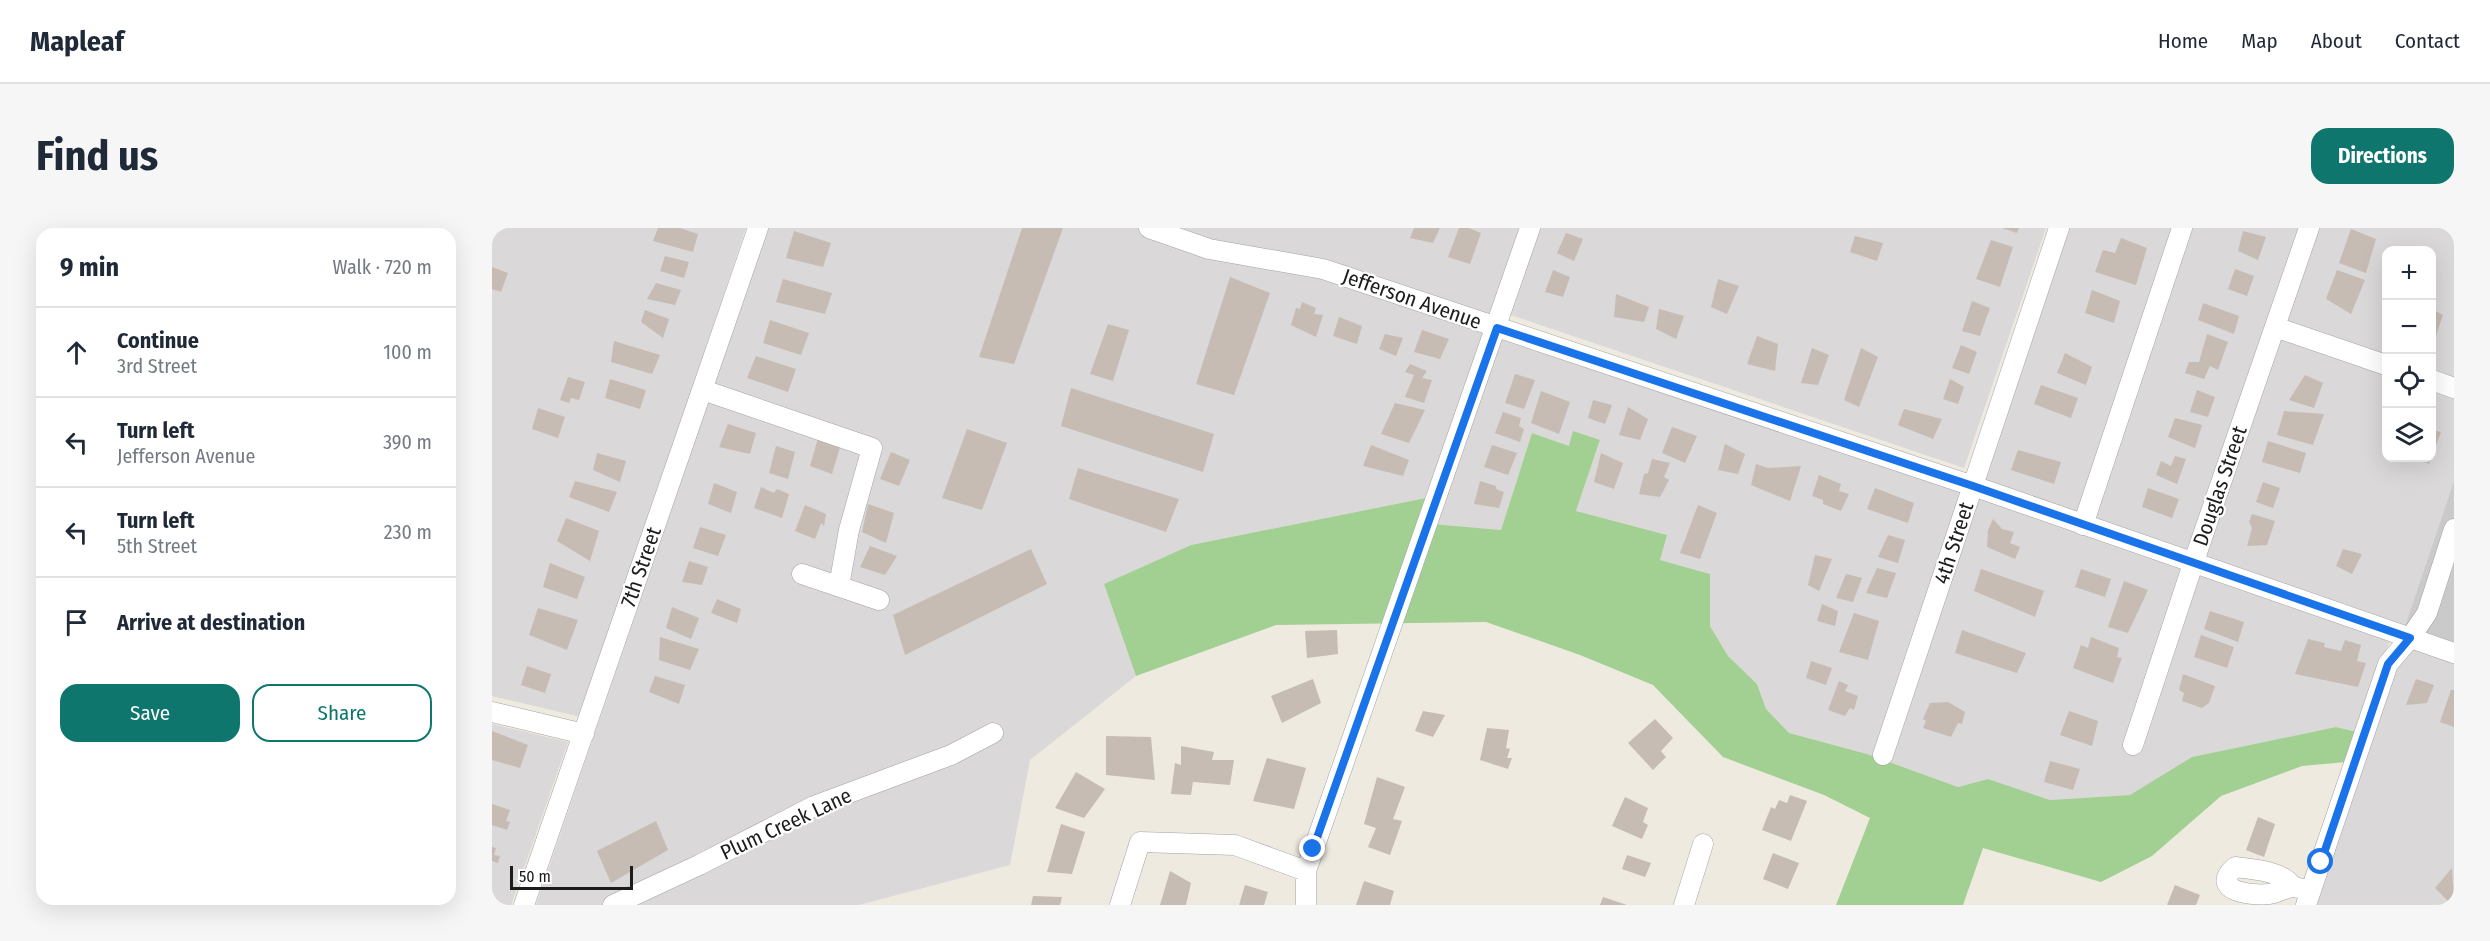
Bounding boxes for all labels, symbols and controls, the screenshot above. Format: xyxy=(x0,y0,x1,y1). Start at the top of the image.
text: Mapleaf xyxy=(30,25,124,58)
text: Home xyxy=(2158,28,2208,54)
text: Map xyxy=(2241,28,2278,54)
text: About xyxy=(2311,28,2362,54)
text: Contact xyxy=(2395,28,2460,54)
button: Directions xyxy=(2311,128,2454,184)
text: Find us xyxy=(36,131,158,181)
map controls xyxy=(2382,246,2436,462)
button: + xyxy=(2382,246,2436,300)
text: 9 min xyxy=(60,252,119,283)
text: Walk · 720 m xyxy=(333,255,432,279)
street label: Jefferson Avenue xyxy=(1339,263,1485,335)
button: − xyxy=(2382,300,2436,354)
text: Continue xyxy=(117,327,199,354)
icon: ahead xyxy=(60,336,93,369)
text: 100 m xyxy=(383,340,432,364)
text: 3rd Street xyxy=(117,354,197,378)
button: locate xyxy=(2382,354,2436,408)
button: layers xyxy=(2382,408,2436,462)
text: Turn left xyxy=(117,417,195,444)
street label: Douglas Street xyxy=(2187,422,2253,549)
icon: left xyxy=(60,426,93,459)
text: 390 m xyxy=(383,430,432,454)
text: Jefferson Avenue xyxy=(117,444,255,468)
street label: 4th Street xyxy=(1929,499,1979,587)
text: Turn left xyxy=(117,507,195,534)
icon: left xyxy=(60,516,93,549)
text: 230 m xyxy=(384,520,432,544)
street label: 7th Street xyxy=(615,523,667,610)
text: 5th Street xyxy=(117,534,197,558)
icon: arrive xyxy=(60,606,93,639)
text: Arrive at destination xyxy=(117,609,305,636)
button: Save xyxy=(60,684,240,742)
button: Share xyxy=(252,684,432,742)
street label: Plum Creek Lane xyxy=(716,782,856,866)
route end xyxy=(1299,835,1325,861)
route start xyxy=(2307,848,2333,874)
scale bar xyxy=(510,863,633,890)
text: 50 m xyxy=(519,867,551,886)

